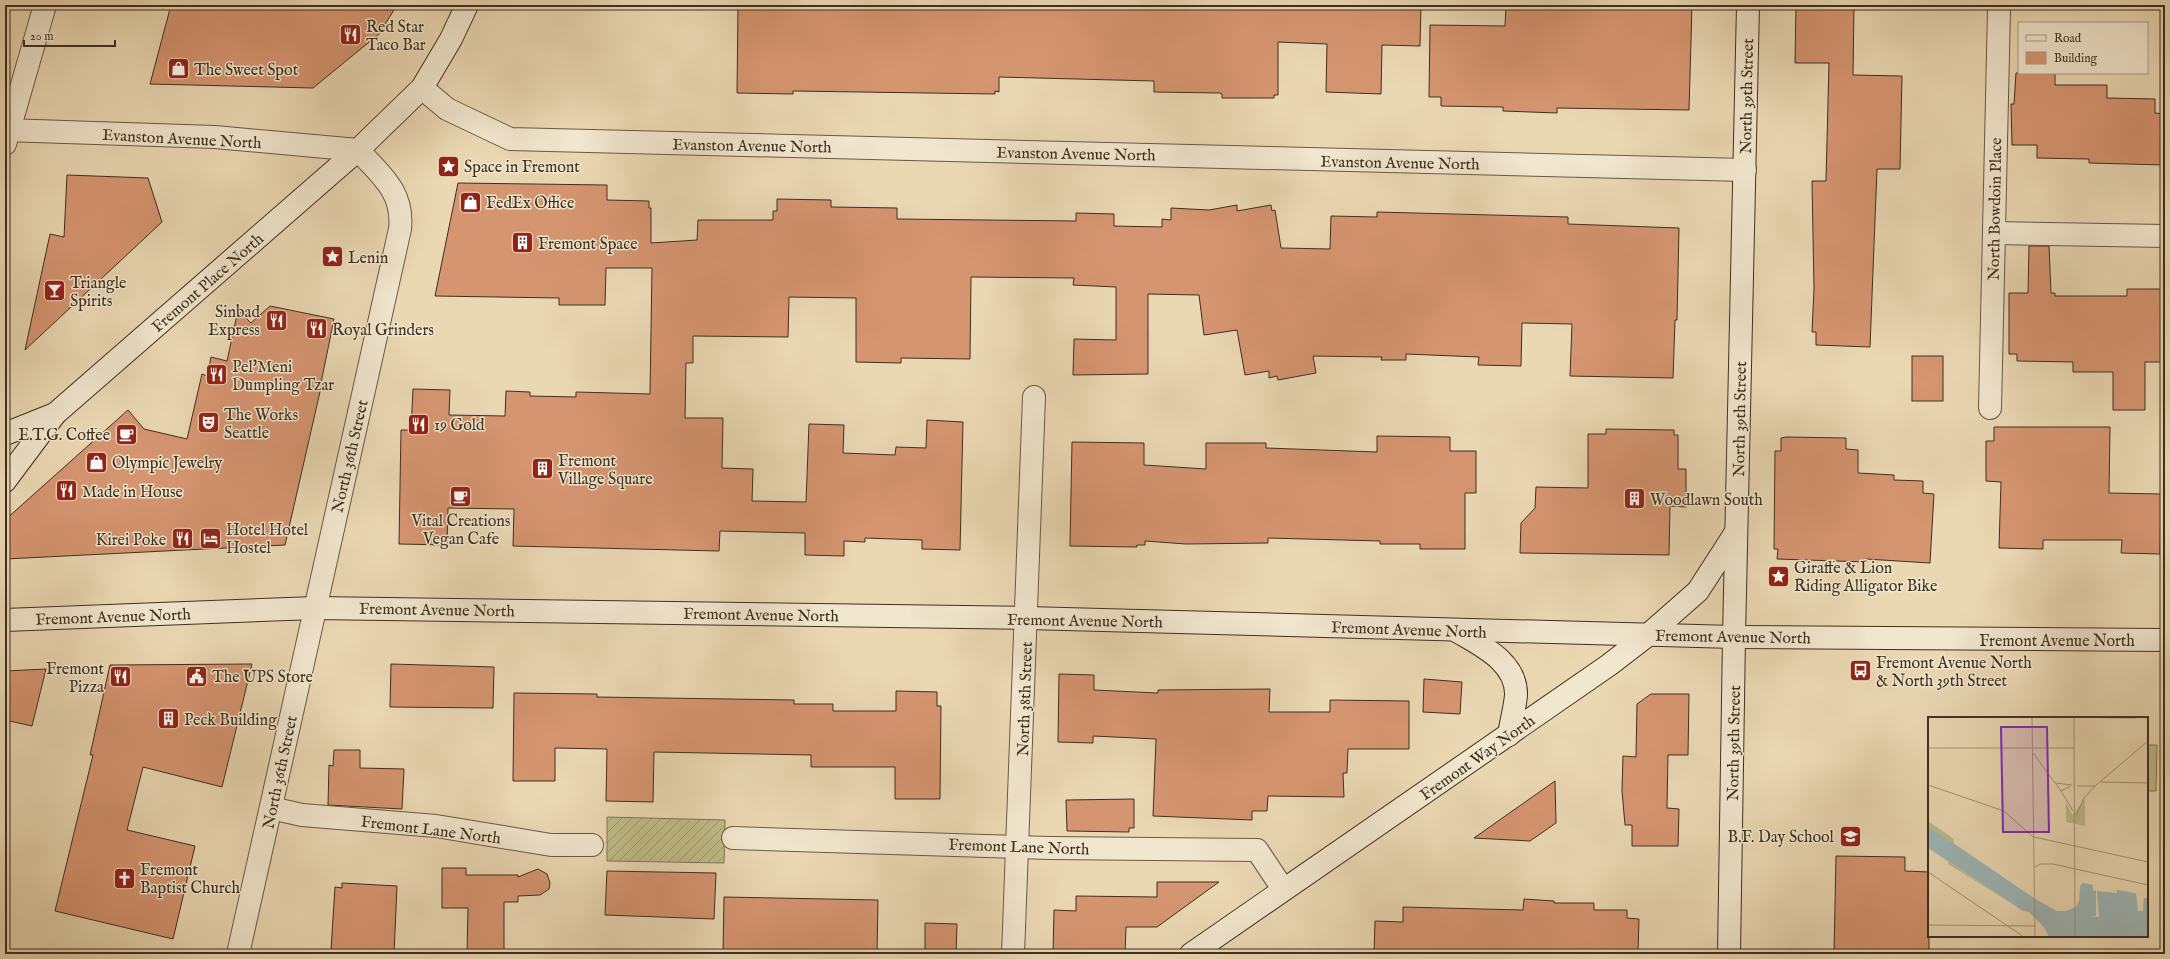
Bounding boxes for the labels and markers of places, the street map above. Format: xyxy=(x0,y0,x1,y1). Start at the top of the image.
place label: Red Star Taco Bar xyxy=(366,18,426,56)
restaurant icon: Red Star Taco Bar xyxy=(337,22,363,48)
shop icon: The Sweet Spot xyxy=(166,56,192,82)
place label: The Sweet Spot xyxy=(194,61,299,81)
place icon: Space in Fremont xyxy=(435,153,461,179)
place label: Space in Fremont xyxy=(464,158,580,178)
shop icon: FedEx Office xyxy=(457,189,483,215)
place label: FedEx Office xyxy=(486,194,574,214)
building icon: Fremont Space xyxy=(510,230,536,256)
place label: Fremont Space xyxy=(538,235,638,255)
place icon: Lenin xyxy=(319,244,345,270)
place label: Lenin xyxy=(348,249,389,269)
place label: Triangle Spirits xyxy=(70,274,126,312)
bar icon: Triangle Spirits xyxy=(42,278,68,304)
place label: Sinbad Express xyxy=(208,303,260,341)
restaurant icon: Sinbad Express xyxy=(263,307,289,333)
restaurant icon: Royal Grinders xyxy=(303,316,329,342)
place label: Royal Grinders xyxy=(332,321,434,341)
place label: Pel'Meni Dumpling Tzar xyxy=(232,358,334,396)
restaurant icon: Pel'Meni Dumpling Tzar xyxy=(204,362,230,388)
place label: The Works Seattle xyxy=(224,406,298,444)
theatre icon: The Works Seattle xyxy=(195,410,221,436)
restaurant icon: 19 Gold xyxy=(406,411,432,437)
place label: 19 Gold xyxy=(434,416,485,436)
cafe icon: E.T.G. Coffee xyxy=(113,421,139,447)
place label: E.T.G. Coffee xyxy=(18,426,110,446)
shop icon: Olympic Jewelry xyxy=(83,449,109,475)
place label: Fremont Village Square xyxy=(557,452,652,490)
place label: Olympic Jewelry xyxy=(112,454,222,474)
building icon: Fremont Village Square xyxy=(529,456,555,482)
restaurant icon: Made in House xyxy=(53,478,79,504)
place label: Made in House xyxy=(82,483,183,503)
cafe icon: Vital Creations Vegan Cafe xyxy=(448,484,474,510)
building icon: Woodlawn South xyxy=(1621,486,1647,512)
place label: Woodlawn South xyxy=(1650,491,1763,511)
place label: Vital Creations Vegan Cafe xyxy=(411,512,511,550)
place label: Hotel Hotel Hostel xyxy=(226,521,309,559)
hotel icon: Hotel Hotel Hostel xyxy=(197,525,223,551)
restaurant icon: Kirei Poke xyxy=(169,526,195,552)
place label: Kirei Poke xyxy=(96,531,166,551)
place label: Giraffe & Lion Riding Alligator Bike xyxy=(1794,559,1937,597)
place icon: Giraffe & Lion Riding Alligator Bike xyxy=(1766,563,1792,589)
place label: Fremont Avenue North & North 39th Street xyxy=(1876,654,2032,692)
bus stop icon: Fremont Avenue North & North 39th Street xyxy=(1848,658,1874,684)
place label: Fremont Pizza xyxy=(46,660,105,698)
public building icon: The UPS Store xyxy=(184,663,210,689)
restaurant icon: Fremont Pizza xyxy=(107,664,133,690)
place label: The UPS Store xyxy=(212,668,313,688)
building icon: Peck Building xyxy=(155,706,181,732)
place label: Peck Building xyxy=(184,711,277,731)
school or university icon: B.F. Day School xyxy=(1837,823,1863,849)
place label: B.F. Day School xyxy=(1728,828,1835,848)
place label: Fremont Baptist Church xyxy=(140,861,240,899)
church icon: Fremont Baptist Church xyxy=(112,865,138,891)

